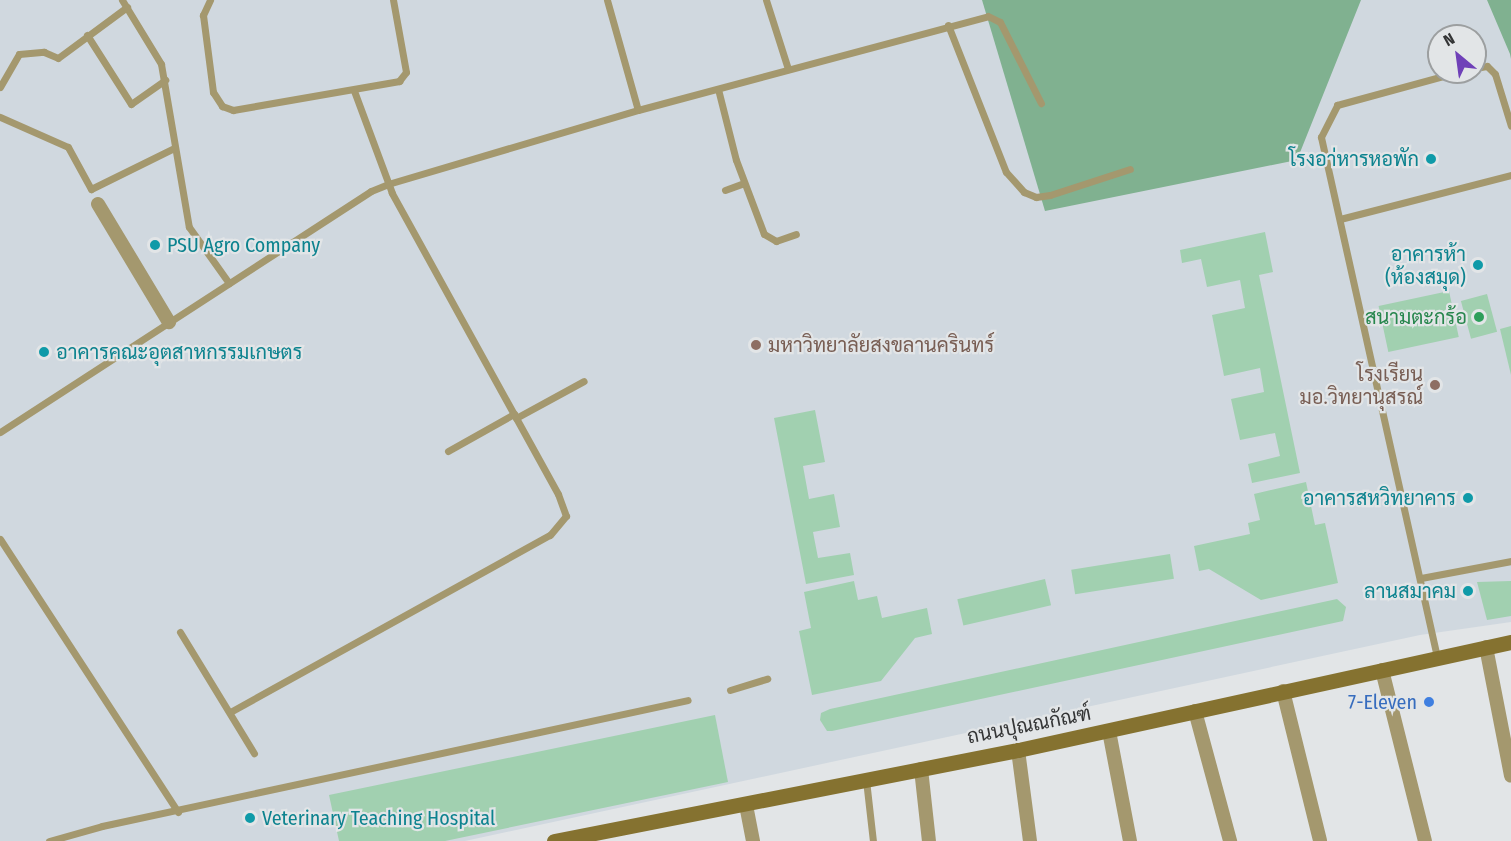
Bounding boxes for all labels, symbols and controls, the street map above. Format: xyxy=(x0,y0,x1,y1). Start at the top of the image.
north arrow xyxy=(1427,24,1487,84)
text: N xyxy=(1440,29,1458,50)
place label: โรงอา่หารหอพัก xyxy=(1289,147,1419,171)
marker: โรงอา่หารหอพัก xyxy=(1424,152,1438,166)
place label: PSU Agro Company xyxy=(167,233,320,257)
marker: PSU Agro Company xyxy=(148,238,162,252)
place label: อาคารห้า (ห้องสมุด) xyxy=(1385,242,1466,289)
marker: อาคารห้า (ห้องสมุด) xyxy=(1471,258,1485,272)
place label: สนามตะกร้อ xyxy=(1365,305,1467,329)
marker: สนามตะกร้อ xyxy=(1472,310,1486,324)
place label: มหาวิทยาลัยสงขลานครินทร์ xyxy=(768,333,994,357)
marker: มหาวิทยาลัยสงขลานครินทร์ xyxy=(749,338,763,352)
place label: อาคารคณะอุตสาหกรรมเกษตร xyxy=(56,340,302,364)
marker: อาคารคณะอุตสาหกรรมเกษตร xyxy=(37,345,51,359)
place label: โรงเรียน มอ.วิทยานุสรณ์ xyxy=(1300,362,1423,409)
marker: โรงเรียน มอ.วิทยานุสรณ์ xyxy=(1428,378,1442,392)
place label: อาคารสหวิทยาคาร xyxy=(1303,486,1456,510)
marker: อาคารสหวิทยาคาร xyxy=(1461,491,1475,505)
place label: ลานสมาคม xyxy=(1364,579,1456,603)
marker: ลานสมาคม xyxy=(1461,584,1475,598)
place label: 7-Eleven xyxy=(1348,690,1417,714)
marker: 7-Eleven xyxy=(1422,695,1436,709)
street label: ถนนปุณณกัณฑ์ xyxy=(965,701,1093,749)
place label: Veterinary Teaching Hospital xyxy=(262,806,495,830)
marker: Veterinary Teaching Hospital xyxy=(243,811,257,825)

